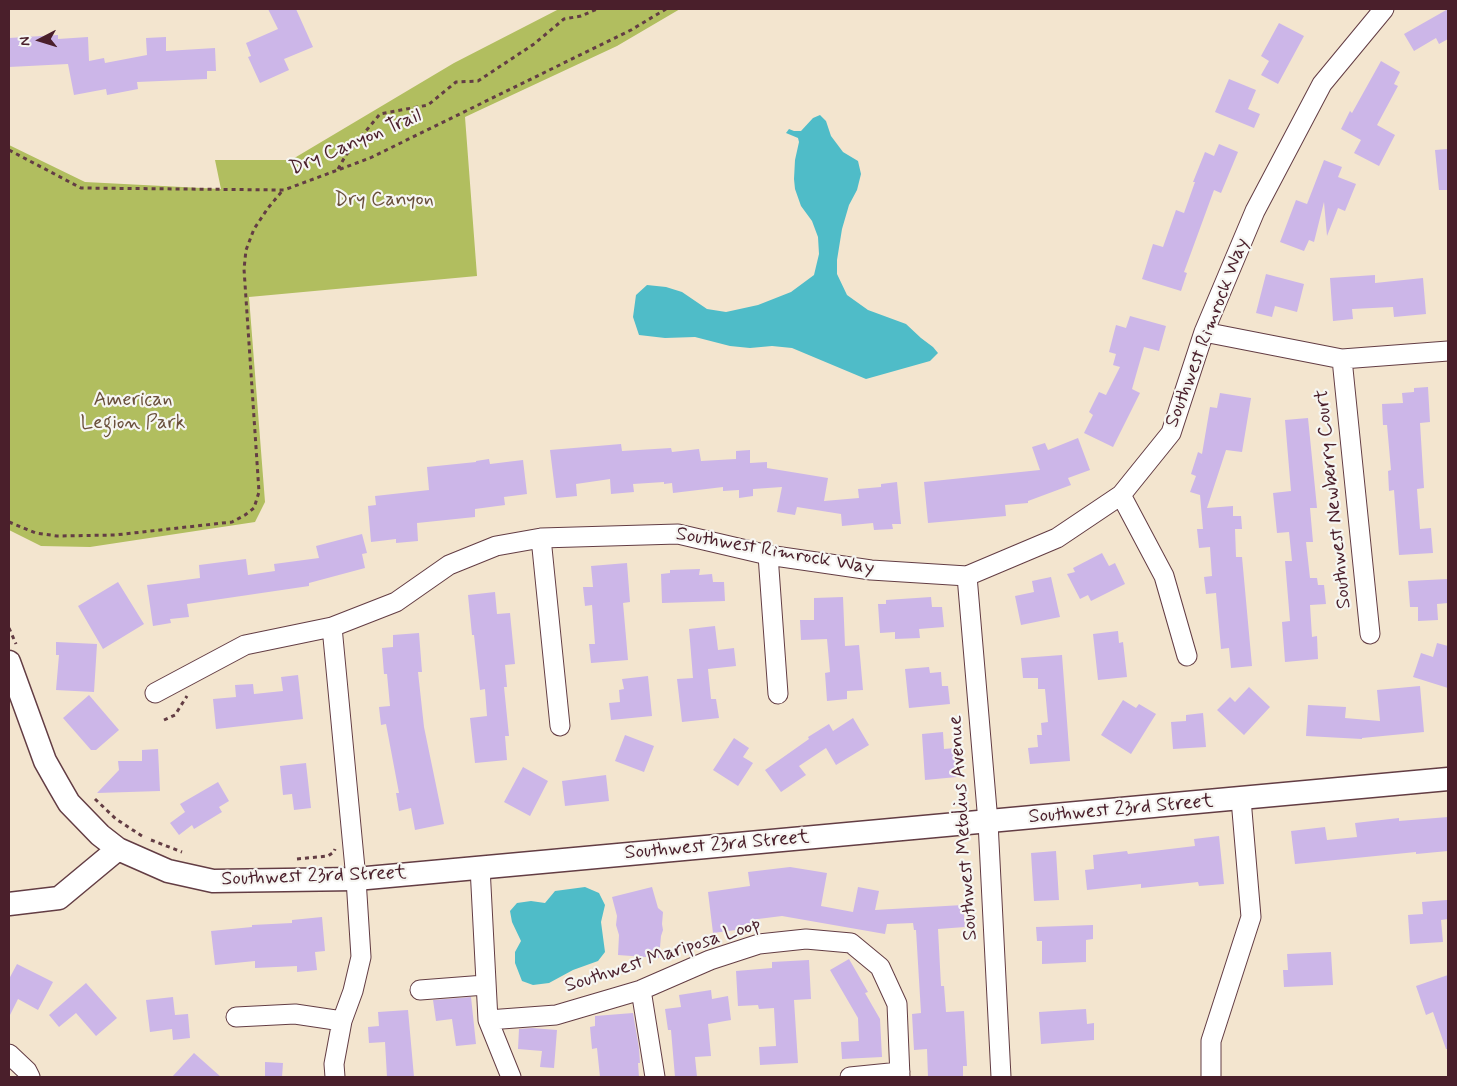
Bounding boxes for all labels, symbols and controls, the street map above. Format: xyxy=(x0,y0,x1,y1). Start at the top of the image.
north arrow xyxy=(15,15,65,65)
text: N xyxy=(16,36,34,47)
street label: Dry Canyon Trail xyxy=(286,104,426,182)
park label: Dry Canyon xyxy=(334,189,434,213)
street label: Southwest Rimrock Way xyxy=(1161,235,1255,431)
street label: Southwest Newberry Court xyxy=(1311,388,1357,610)
park label: American Legion Park xyxy=(81,389,185,436)
street label: Southwest Rimrock Way xyxy=(674,523,876,581)
street label: Southwest Metolius Avenue xyxy=(944,715,984,941)
street label: Southwest 23rd Street xyxy=(1028,790,1214,830)
street label: Southwest 23rd Street xyxy=(624,826,810,866)
street label: Southwest 23rd Street xyxy=(221,862,407,892)
street label: Southwest Mariposa Loop xyxy=(562,913,764,999)

